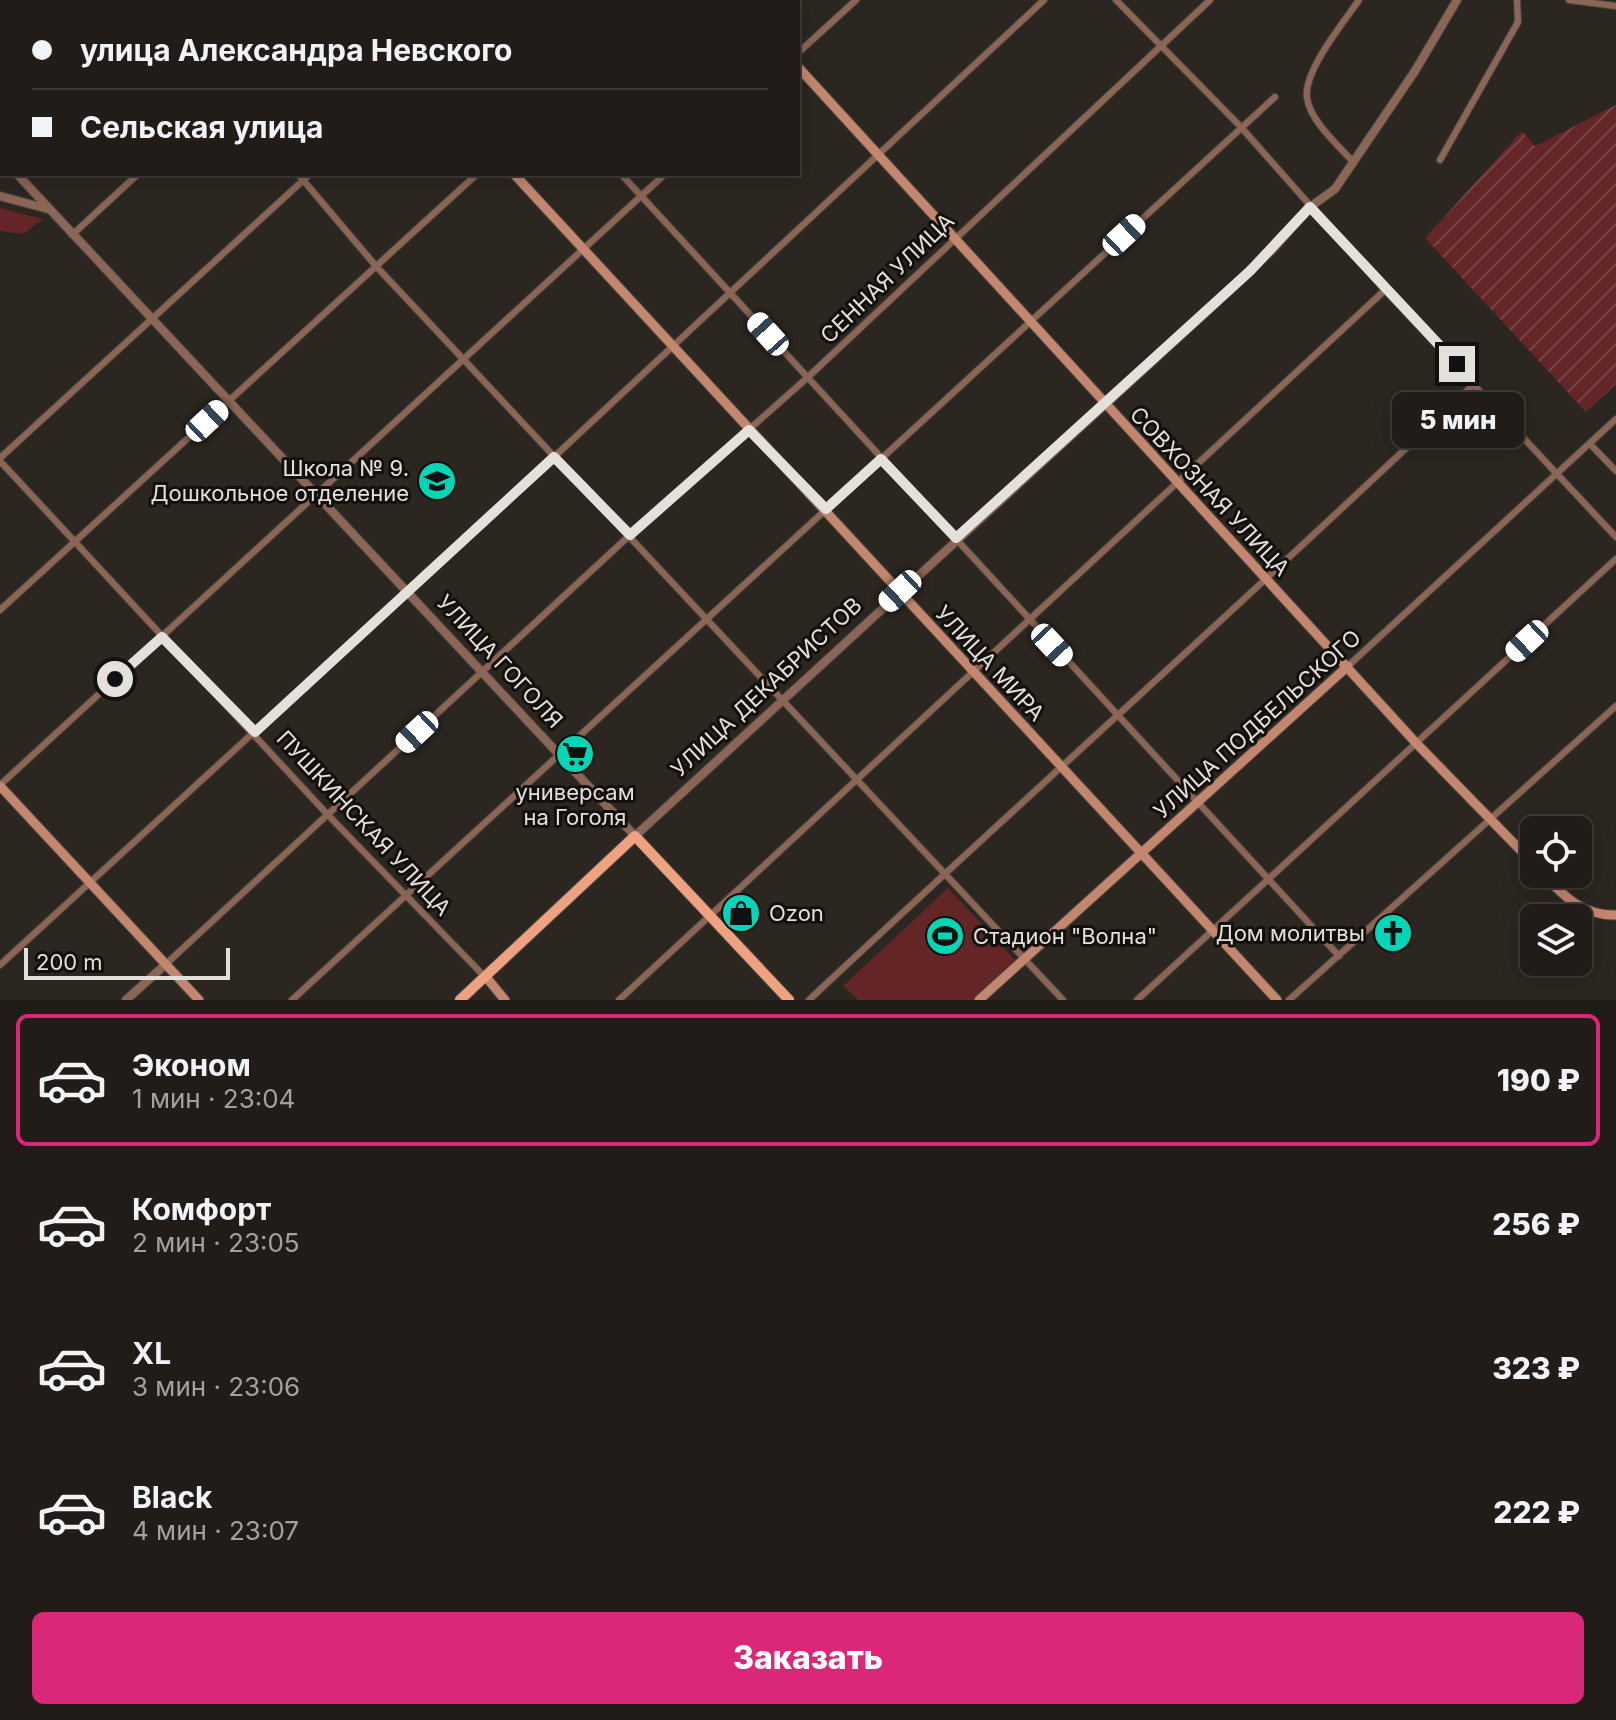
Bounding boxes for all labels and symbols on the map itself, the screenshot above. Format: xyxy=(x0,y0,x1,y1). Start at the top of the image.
street label: СЕННАЯ УЛИЦА xyxy=(815,208,959,348)
car xyxy=(1098,210,1150,260)
car xyxy=(743,308,793,360)
route end xyxy=(1439,346,1475,382)
callout: 5 мин xyxy=(1391,392,1523,448)
car xyxy=(181,396,233,446)
street label: СОВХОЗНАЯ УЛИЦА xyxy=(1125,401,1295,581)
place label: Школа № 9. Дошкольное отделение xyxy=(151,455,409,506)
school or university icon: Школа № 9. Дошкольное отделение xyxy=(416,460,458,502)
car xyxy=(874,566,926,616)
street label: УЛИЦА ГОГОЛЯ xyxy=(432,589,568,733)
street label: УЛИЦА ДЕКАБРИСТОВ xyxy=(665,592,867,782)
street label: УЛИЦА МИРА xyxy=(930,600,1050,726)
car xyxy=(1501,616,1553,666)
car xyxy=(1027,619,1077,671)
street label: УЛИЦА ПОДБЕЛЬСКОГО xyxy=(1148,624,1366,824)
route start xyxy=(97,661,133,697)
car xyxy=(391,707,443,757)
street label: ПУШКИНСКАЯ УЛИЦА xyxy=(272,725,456,921)
supermarket icon: универсам на Гоголя xyxy=(554,733,596,775)
place label: универсам на Гоголя xyxy=(515,779,635,830)
shop icon: Ozon xyxy=(720,892,762,934)
place label: Ozon xyxy=(769,900,824,926)
church icon: Дом молитвы xyxy=(1372,912,1414,954)
sports icon: Стадион "Волна" xyxy=(924,915,966,957)
place label: Дом молитвы xyxy=(1216,920,1365,946)
place label: Стадион "Волна" xyxy=(973,923,1157,949)
scale bar xyxy=(24,944,230,980)

